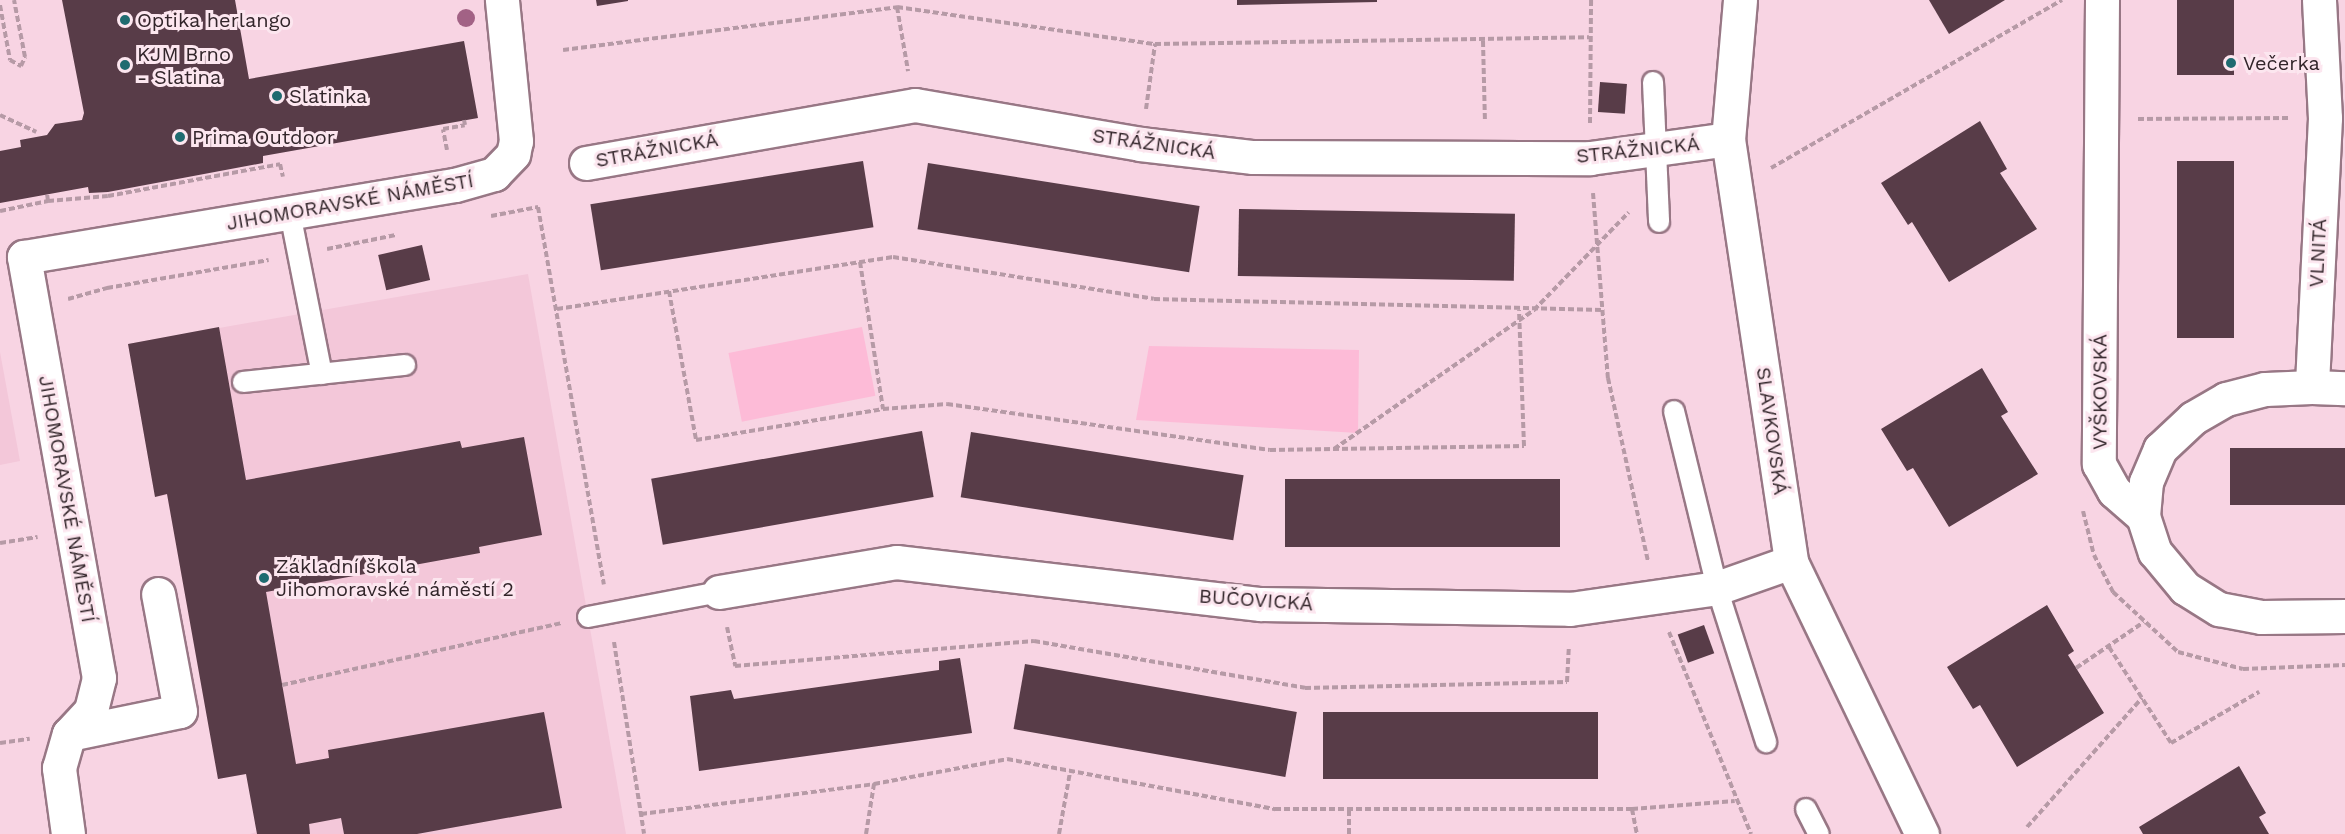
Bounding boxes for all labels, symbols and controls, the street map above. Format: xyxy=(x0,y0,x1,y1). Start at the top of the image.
place label: Optika herlango xyxy=(137,8,292,32)
marker: Optika herlango xyxy=(118,13,132,27)
place label: KJM Brno - Slatina xyxy=(137,42,231,89)
place label: Večerka xyxy=(2243,51,2320,75)
marker: Večerka xyxy=(2224,56,2238,70)
marker: KJM Brno - Slatina xyxy=(118,58,132,72)
place label: Slatinka xyxy=(289,84,367,108)
marker: Slatinka xyxy=(270,89,284,103)
street label: STRÁŽNICKÁ xyxy=(1091,123,1217,165)
place label: Prima Outdoor xyxy=(192,125,335,149)
street label: STRÁŽNICKÁ xyxy=(594,127,720,173)
marker: Prima Outdoor xyxy=(173,130,187,144)
street label: STRÁŽNICKÁ xyxy=(1575,132,1701,168)
street label: JIHOMORAVSKÉ NÁMĚSTÍ xyxy=(225,168,475,236)
street label: VLNITÁ xyxy=(2304,218,2332,288)
street label: VYŠKOVSKÁ xyxy=(2088,334,2112,450)
street label: SLAVKOVSKÁ xyxy=(1751,366,1793,496)
street label: JIHOMORAVSKÉ NÁMĚSTÍ xyxy=(33,374,101,624)
place label: Základní škola Jihomoravské náměstí 2 xyxy=(276,554,514,601)
marker: Základní škola Jihomoravské náměstí 2 xyxy=(257,571,271,585)
street label: BUČOVICKÁ xyxy=(1198,584,1314,616)

